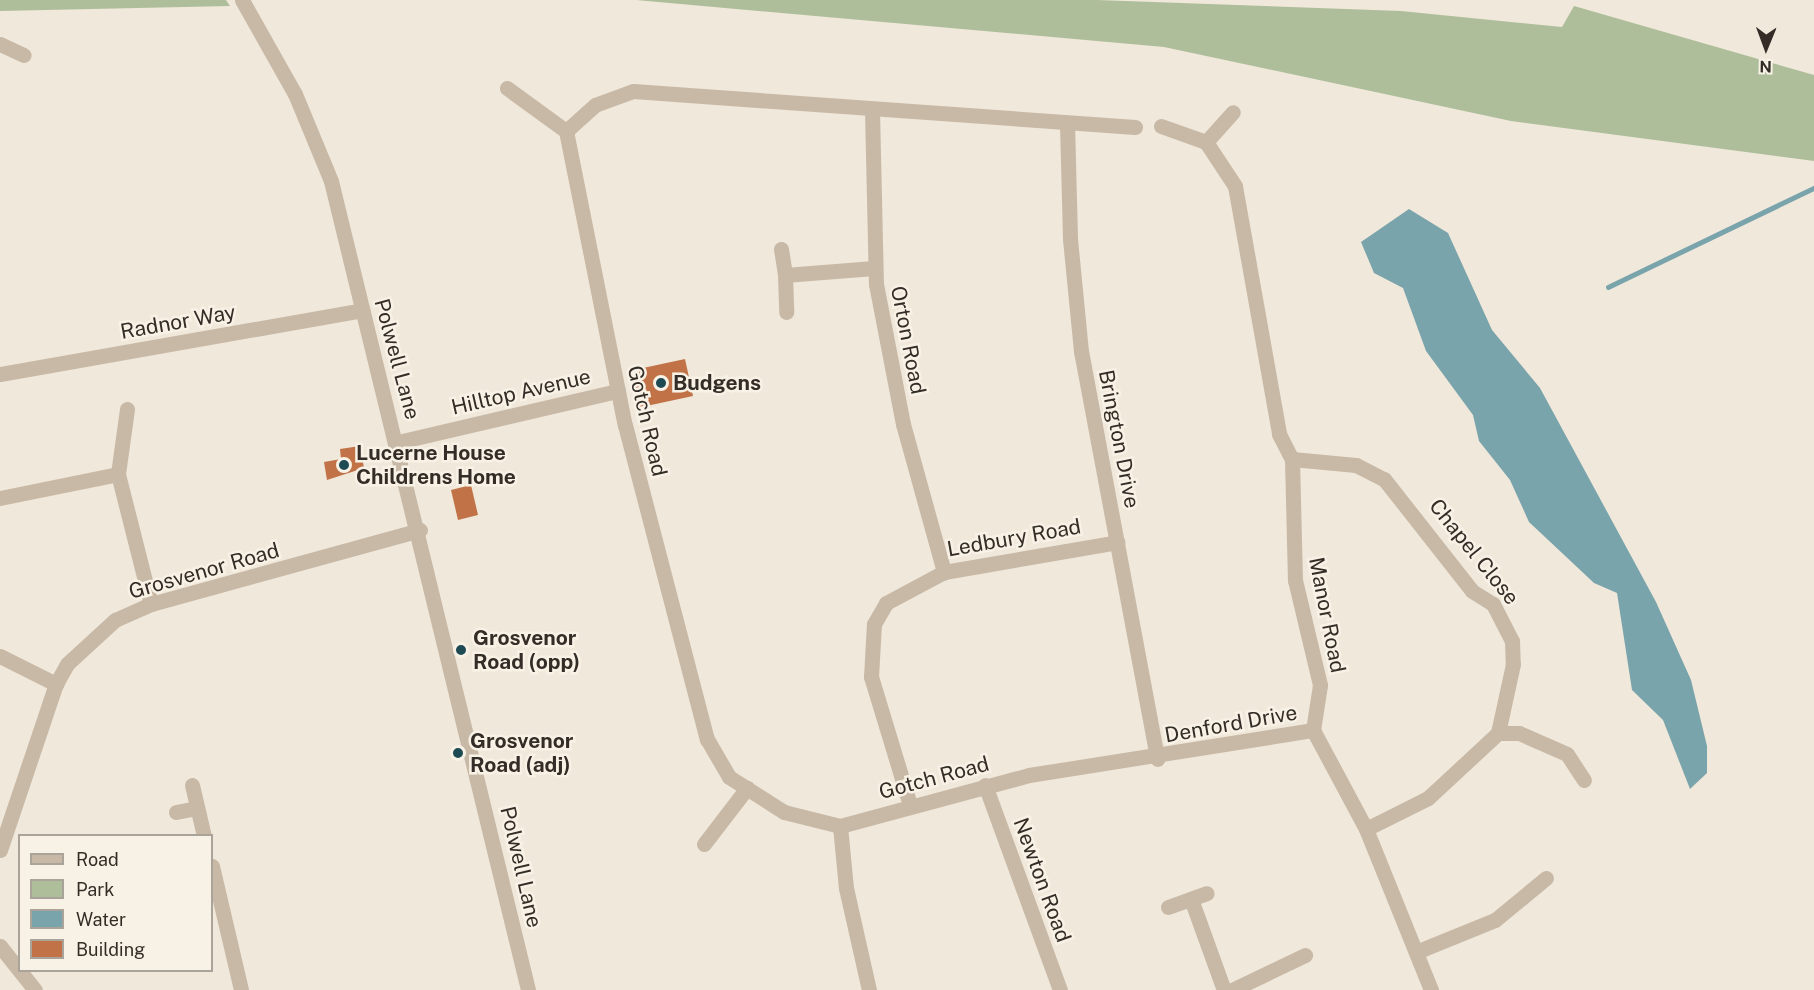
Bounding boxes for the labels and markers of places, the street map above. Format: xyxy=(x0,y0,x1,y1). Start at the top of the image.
place label: Budgens xyxy=(673,370,761,396)
marker: Budgens xyxy=(654,376,668,390)
place label: Lucerne House Childrens Home xyxy=(356,440,516,490)
marker: Lucerne House Childrens Home xyxy=(337,458,351,472)
place label: Grosvenor Road (opp) xyxy=(473,625,580,675)
marker: Grosvenor Road (opp) xyxy=(454,643,468,657)
place label: Grosvenor Road (adj) xyxy=(470,728,574,778)
marker: Grosvenor Road (adj) xyxy=(451,746,465,760)

